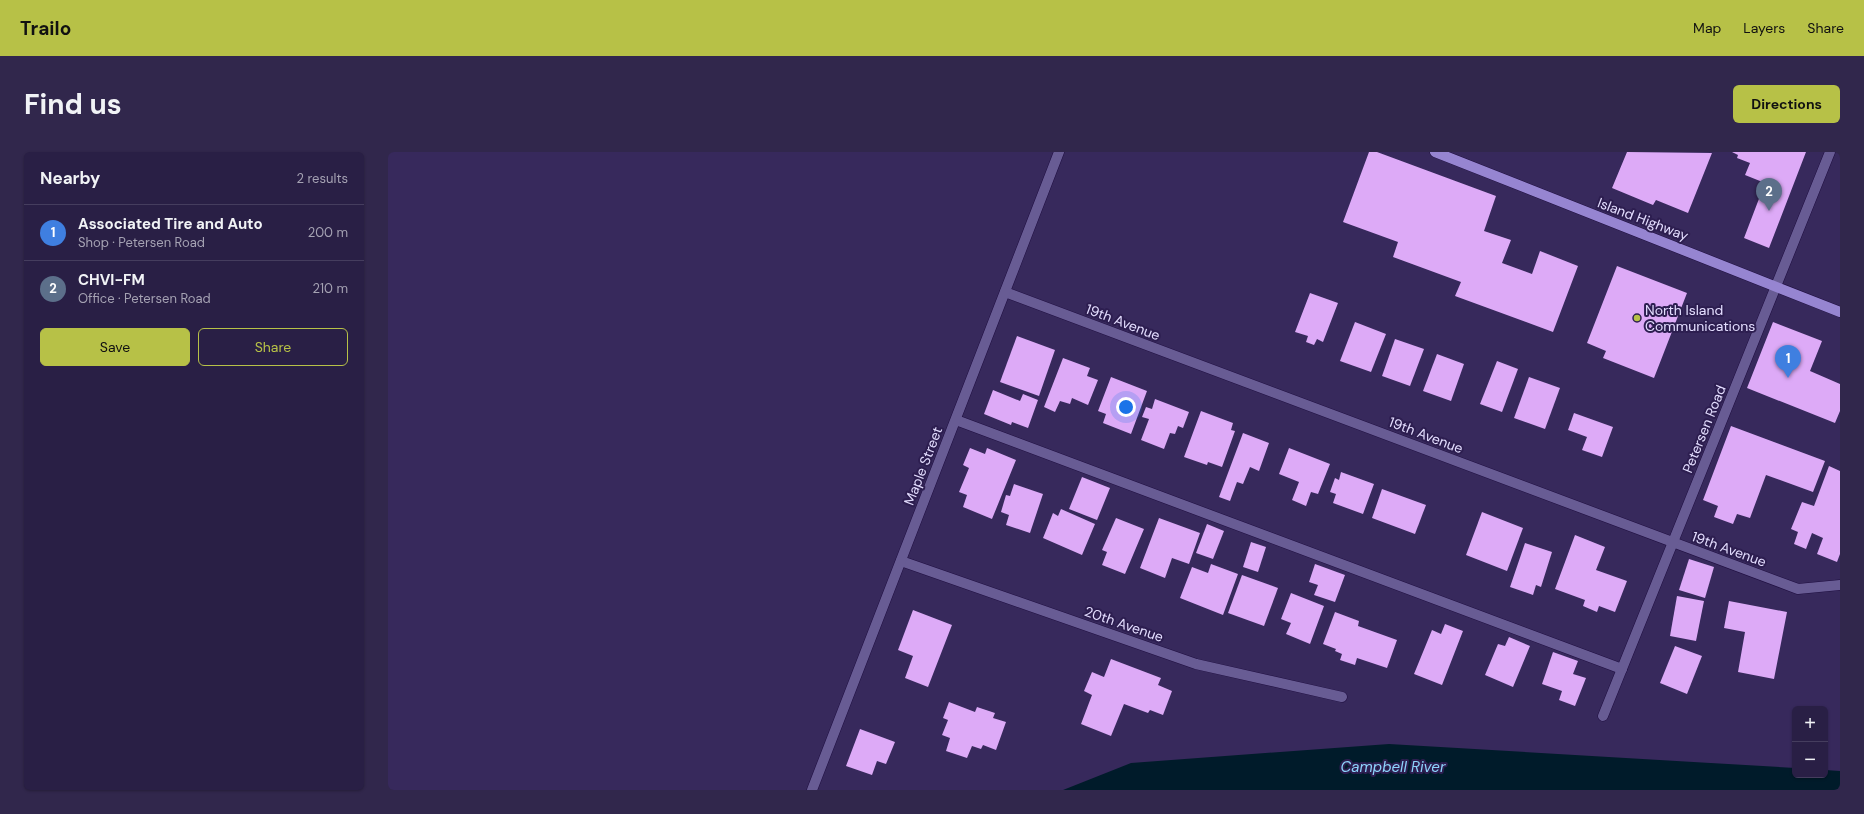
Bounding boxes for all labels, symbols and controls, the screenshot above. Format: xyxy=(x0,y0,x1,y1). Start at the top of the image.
text: Trailo xyxy=(20,16,71,41)
text: Map xyxy=(1693,19,1721,37)
text: Layers xyxy=(1743,19,1785,37)
text: Share xyxy=(1807,19,1844,37)
button: Directions xyxy=(1733,85,1840,123)
text: Find us xyxy=(24,86,122,123)
text: Nearby xyxy=(40,167,100,189)
text: 2 results xyxy=(297,170,348,187)
pin: 2 xyxy=(1756,178,1782,211)
street label: Island Highway xyxy=(1595,193,1691,245)
text: Associated Tire and Auto xyxy=(78,214,263,234)
text: 1 xyxy=(51,224,55,241)
text: 200 m xyxy=(308,224,348,241)
text: Shop · Petersen Road xyxy=(78,234,205,251)
text: CHVI-FM xyxy=(78,270,145,290)
text: 2 xyxy=(49,280,57,297)
text: 210 m xyxy=(313,280,348,297)
text: Office · Petersen Road xyxy=(78,290,211,307)
street label: 19th Avenue xyxy=(1083,300,1163,344)
place label: North Island Communications xyxy=(1645,301,1755,335)
marker: North Island Communications xyxy=(1632,313,1642,323)
button: Save xyxy=(40,328,190,366)
button: Share xyxy=(198,328,348,366)
pin: 1 xyxy=(1775,345,1801,378)
street label: Petersen Road xyxy=(1678,382,1730,476)
your location xyxy=(1116,397,1136,417)
street label: 19th Avenue xyxy=(1386,413,1466,457)
street label: Maple Street xyxy=(900,424,946,508)
street label: 19th Avenue xyxy=(1689,527,1769,571)
street label: 20th Avenue xyxy=(1082,602,1166,646)
map controls xyxy=(1792,706,1828,778)
button: + xyxy=(1792,706,1828,742)
button: − xyxy=(1792,742,1828,778)
water label: Campbell River xyxy=(1341,757,1446,777)

